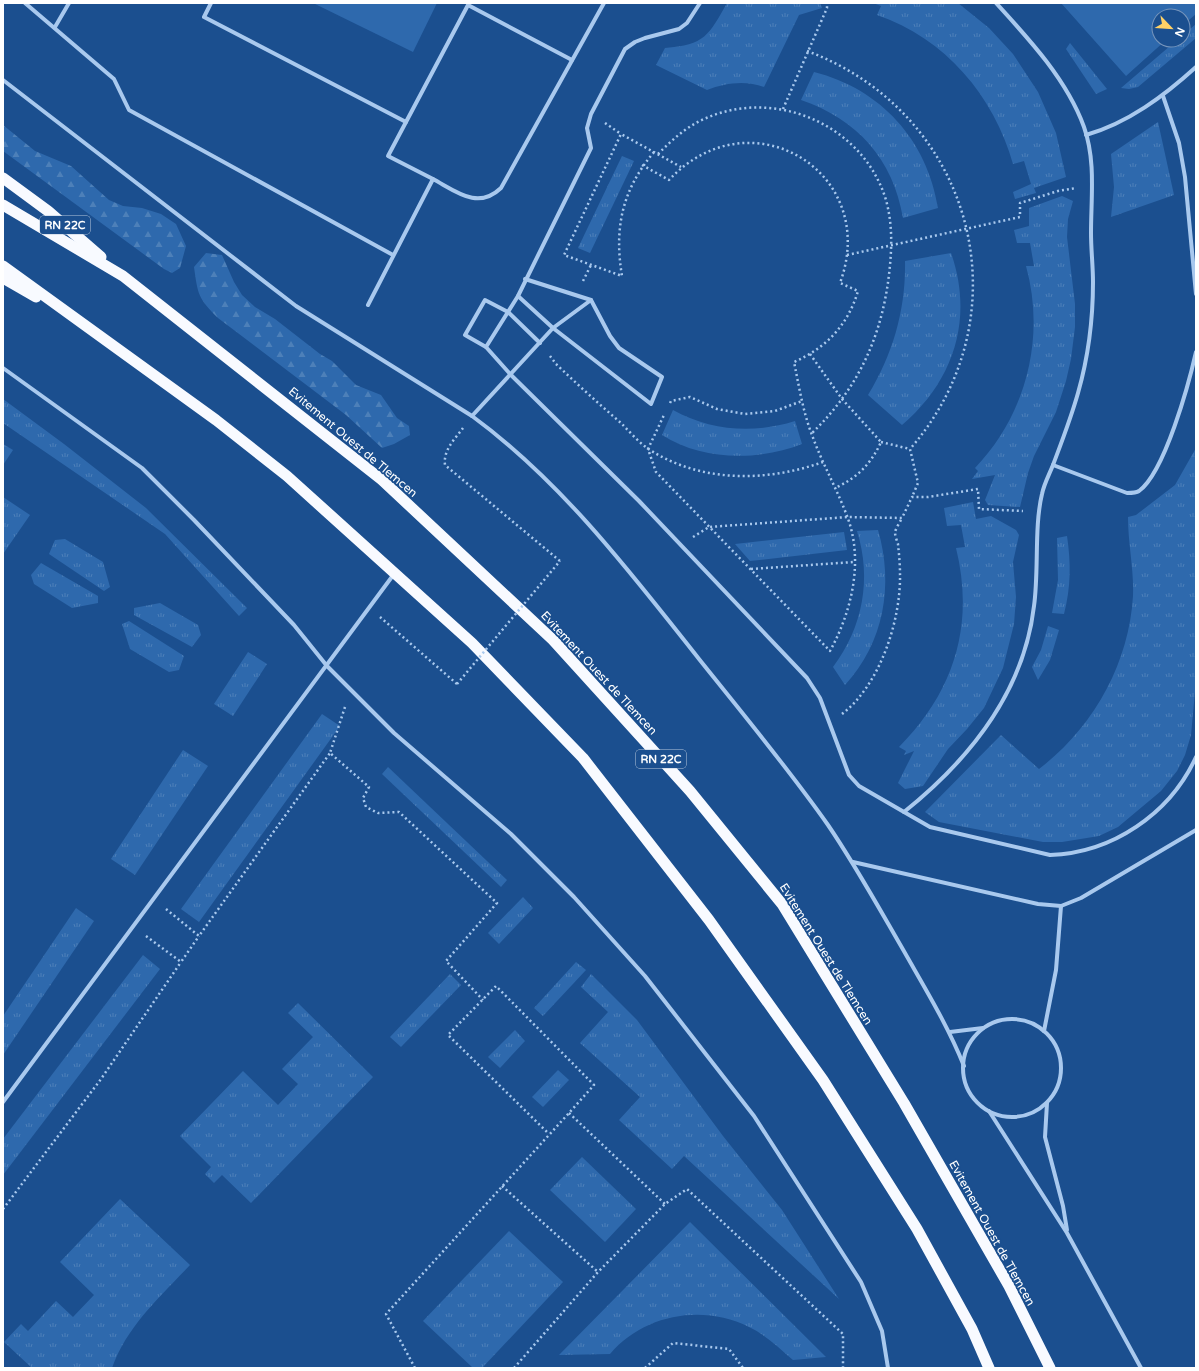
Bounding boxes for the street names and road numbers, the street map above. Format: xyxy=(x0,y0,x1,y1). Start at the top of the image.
road number: RN 22C xyxy=(40,216,90,234)
street label: Evitement Ouest de Tlemcen xyxy=(286,384,420,500)
street label: Evitement Ouest de Tlemcen xyxy=(538,608,660,738)
road number: RN 22C xyxy=(636,750,686,768)
street label: Evitement Ouest de Tlemcen xyxy=(777,881,875,1027)
street label: Evitement Ouest de Tlemcen xyxy=(946,1158,1038,1308)

